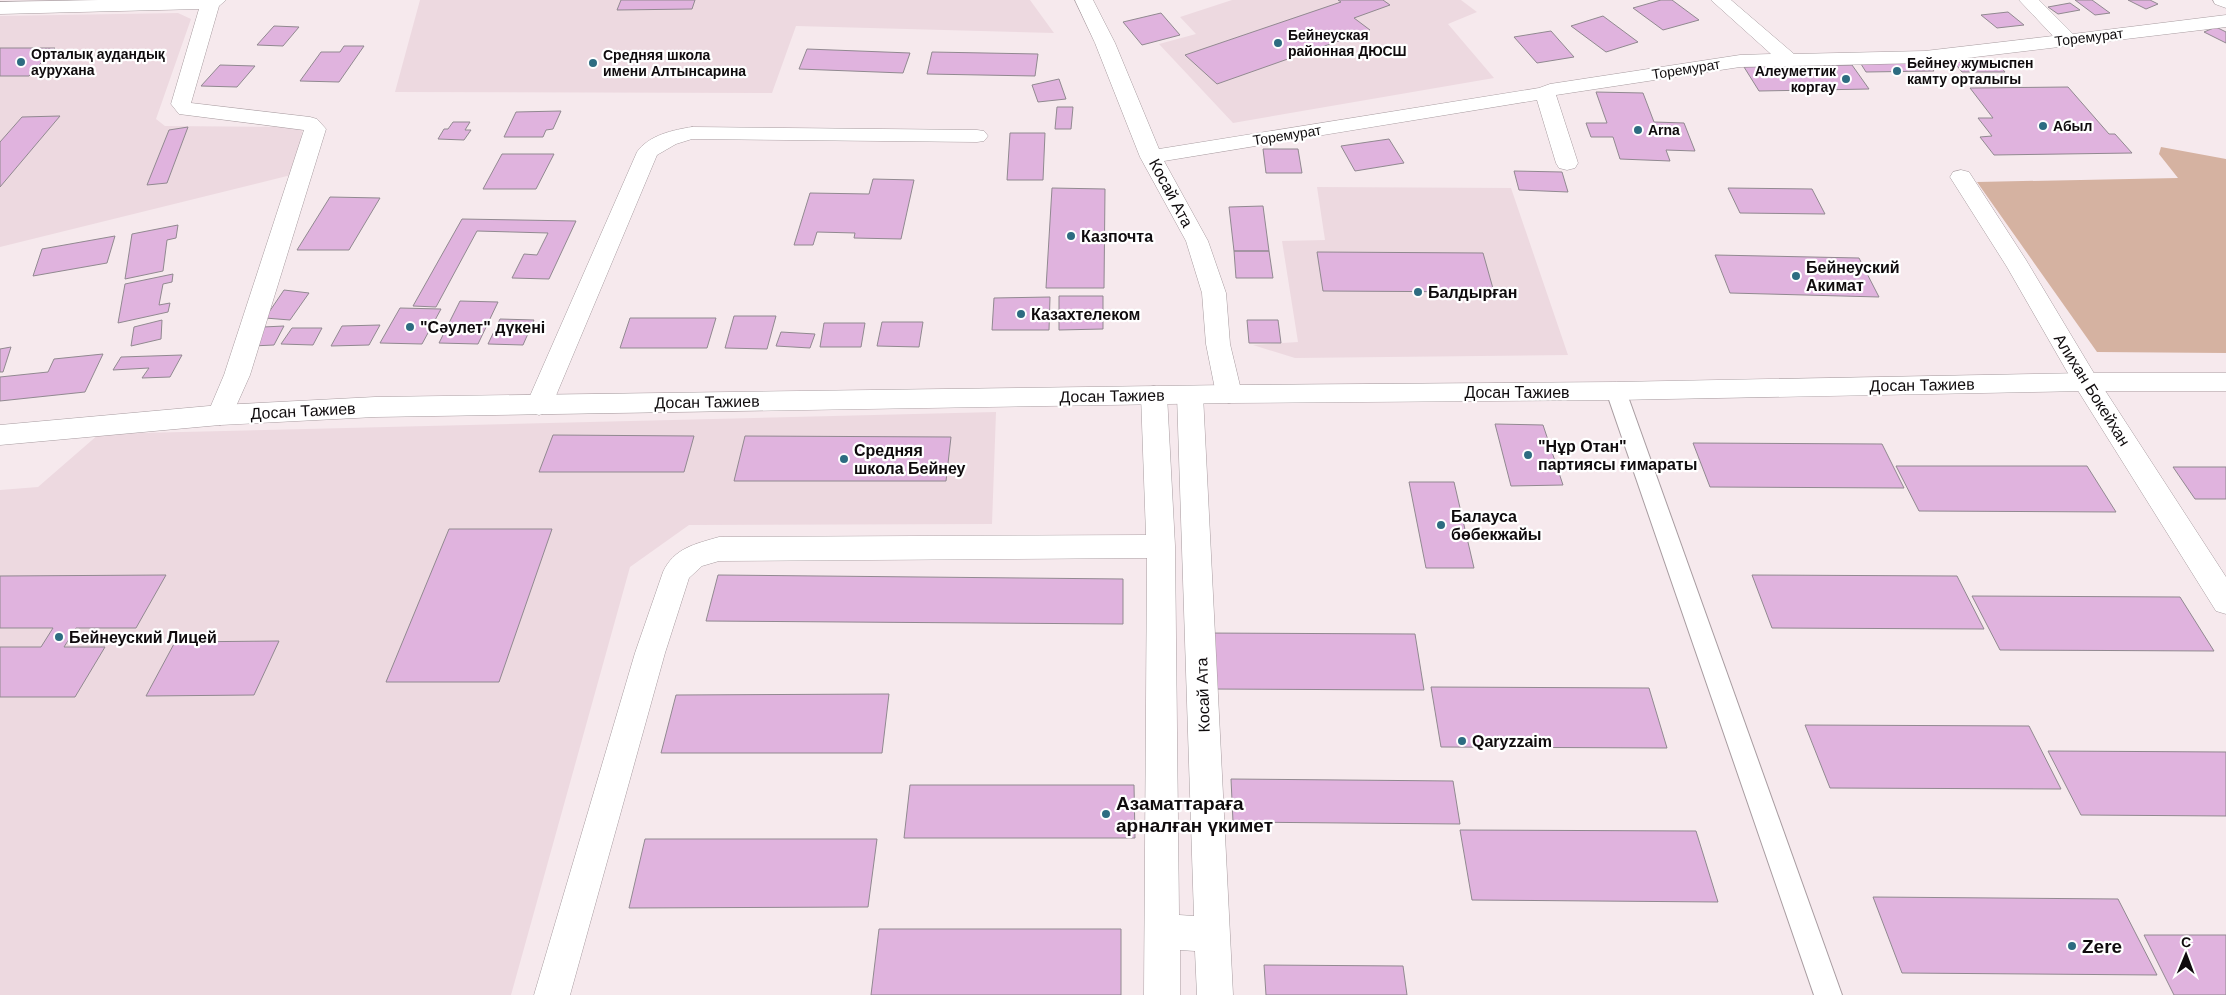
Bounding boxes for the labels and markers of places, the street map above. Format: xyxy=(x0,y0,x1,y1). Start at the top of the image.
place label: Бейнеуская районная ДЮСШ xyxy=(1288,27,1407,59)
marker: Бейнеуская районная ДЮСШ xyxy=(1272,37,1284,49)
place label: Орталық аудандық аурухана xyxy=(31,46,165,78)
place label: Средняя школа имени Алтынсарина xyxy=(603,47,746,79)
place label: Бейнеу жумыспен камту орталыгы xyxy=(1907,55,2034,87)
marker: Орталық аудандық аурухана xyxy=(15,56,27,68)
marker: Средняя школа имени Алтынсарина xyxy=(587,57,599,69)
place label: Алеуметтик коргау xyxy=(1755,63,1837,95)
marker: Бейнеу жумыспен камту орталыгы xyxy=(1891,65,1903,77)
marker: Алеуметтик коргау xyxy=(1840,73,1852,85)
place label: Абыл xyxy=(2053,118,2092,134)
marker: Абыл xyxy=(2037,120,2049,132)
place label: Arna xyxy=(1648,122,1680,138)
marker: Arna xyxy=(1632,124,1644,136)
place label: Казпочта xyxy=(1081,228,1153,245)
marker: Казпочта xyxy=(1065,230,1077,242)
place label: Бейнеуский Акимат xyxy=(1806,259,1900,294)
marker: Бейнеуский Акимат xyxy=(1790,270,1802,282)
place label: Балдырған xyxy=(1428,284,1517,301)
marker: Балдырған xyxy=(1412,286,1424,298)
place label: Казахтелеком xyxy=(1031,306,1140,323)
marker: Казахтелеком xyxy=(1015,308,1027,320)
place label: "Сәулет" дүкені xyxy=(420,319,545,336)
marker: "Сәулет" дүкені xyxy=(404,321,416,333)
place label: "Нұр Отан" партиясы ғимараты xyxy=(1538,438,1697,473)
place label: Средняя школа Бейнеу xyxy=(854,442,966,477)
marker: "Нұр Отан" партиясы ғимараты xyxy=(1522,449,1534,461)
marker: Средняя школа Бейнеу xyxy=(838,453,850,465)
place label: Балауса бөбекжайы xyxy=(1451,508,1541,543)
marker: Балауса бөбекжайы xyxy=(1435,519,1447,531)
place label: Бейнеуский Лицей xyxy=(69,629,217,646)
marker: Бейнеуский Лицей xyxy=(53,631,65,643)
place label: Qaryzzaim xyxy=(1472,733,1552,750)
marker: Qaryzzaim xyxy=(1456,735,1468,747)
place label: Азаматтараға арналған үкимет xyxy=(1116,793,1273,836)
marker: Азаматтараға арналған үкимет xyxy=(1100,808,1112,820)
place label: Zere xyxy=(2082,936,2122,957)
marker: Zere xyxy=(2066,940,2078,952)

